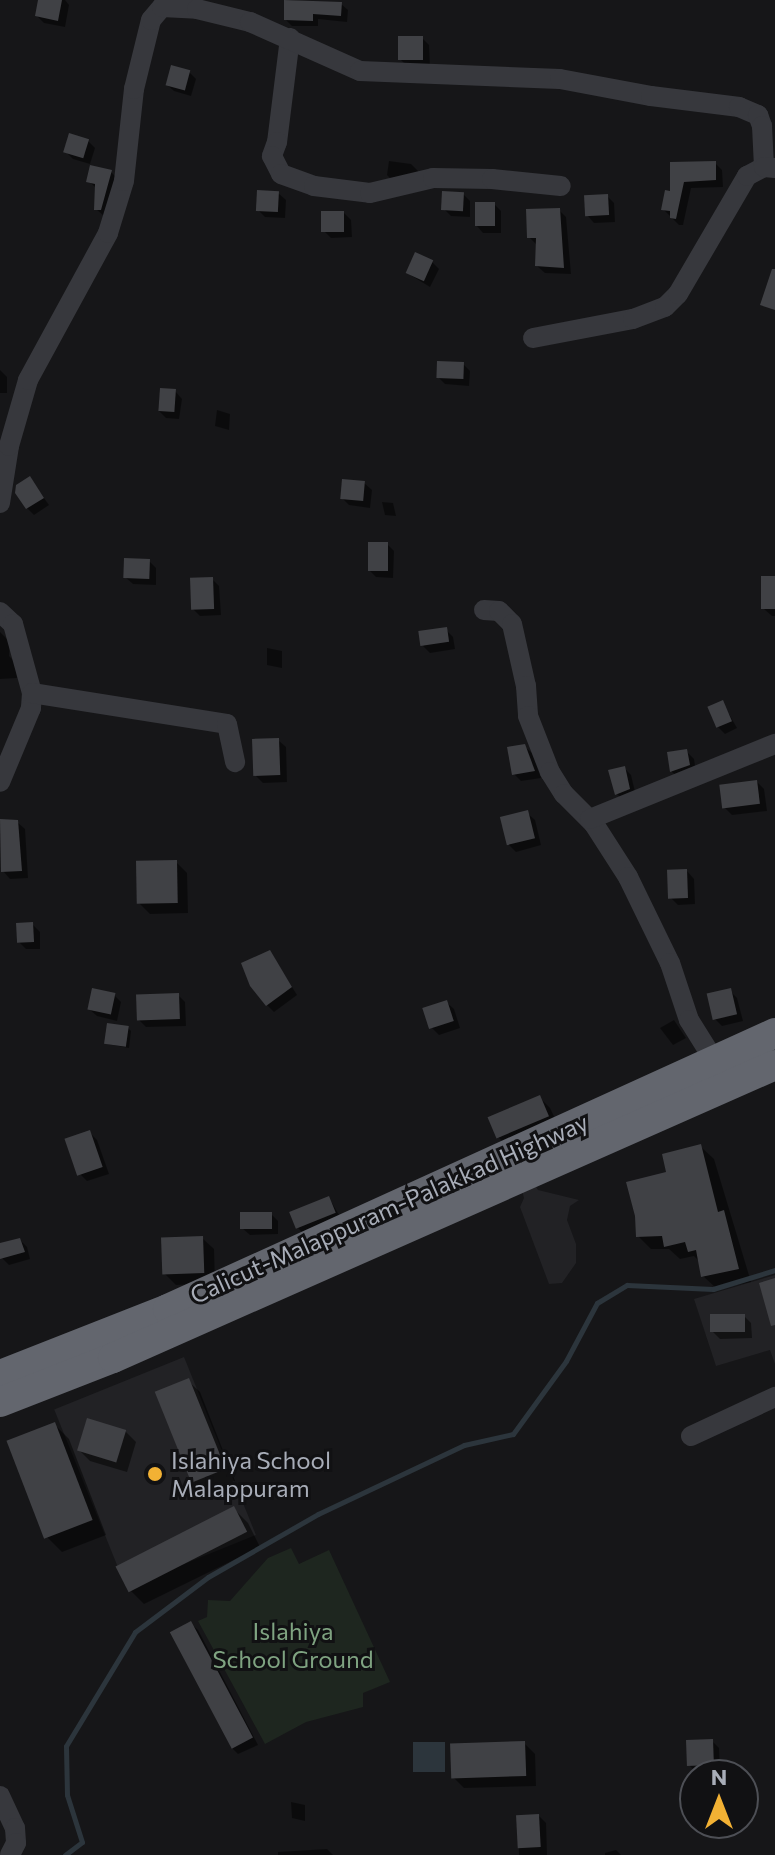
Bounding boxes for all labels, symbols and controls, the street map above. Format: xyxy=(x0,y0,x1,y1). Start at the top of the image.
street label: Calicut-Malappuram-Palakkad Highway xyxy=(185,1107,593,1309)
place label: Islahiya School Malappuram xyxy=(171,1446,331,1502)
marker: Islahiya School Malappuram xyxy=(146,1465,164,1483)
park label: Islahiya School Ground xyxy=(212,1617,374,1673)
north arrow xyxy=(679,1759,759,1839)
text: N xyxy=(711,1763,727,1790)

